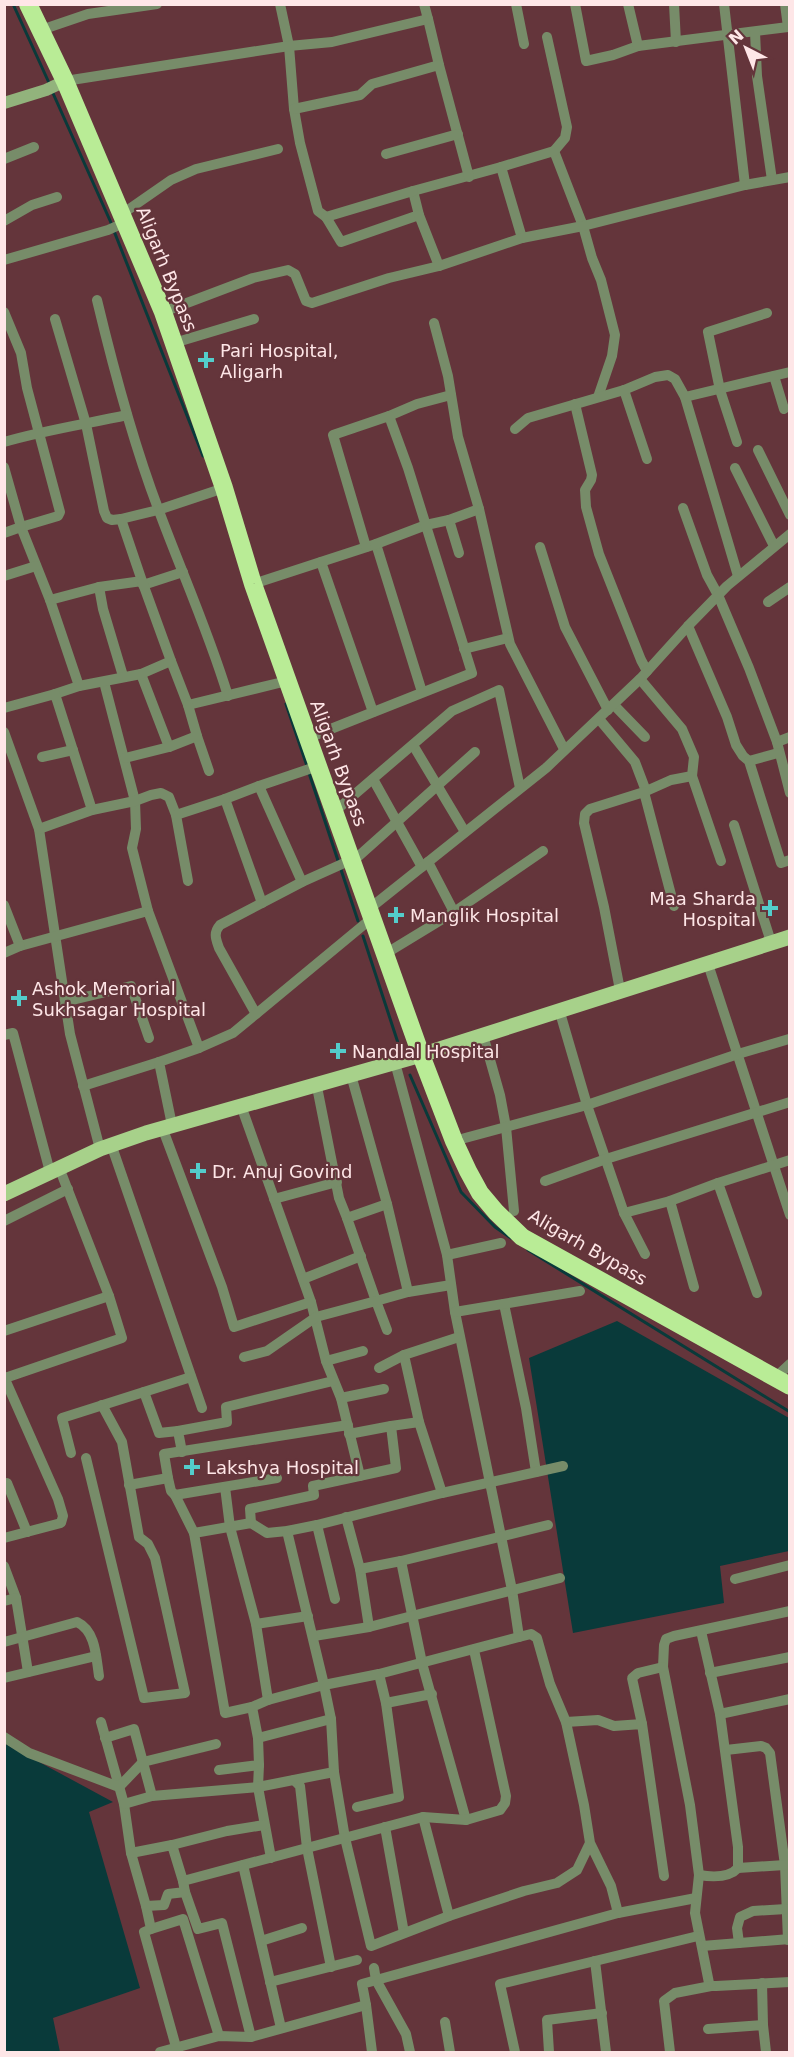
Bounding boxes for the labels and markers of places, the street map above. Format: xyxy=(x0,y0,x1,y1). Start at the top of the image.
place label: Pari Hospital, Aligarh xyxy=(220,340,338,382)
marker: Pari Hospital, Aligarh xyxy=(197,351,215,369)
place label: Maa Sharda Hospital xyxy=(649,888,756,930)
marker: Maa Sharda Hospital xyxy=(761,899,779,917)
place label: Manglik Hospital xyxy=(410,905,559,926)
marker: Manglik Hospital xyxy=(387,906,405,924)
place label: Ashok Memorial Sukhsagar Hospital xyxy=(32,978,206,1020)
marker: Ashok Memorial Sukhsagar Hospital xyxy=(10,989,28,1007)
place label: Nandlal Hospital xyxy=(352,1041,500,1062)
marker: Nandlal Hospital xyxy=(329,1042,347,1060)
place label: Dr. Anuj Govind xyxy=(212,1161,352,1182)
marker: Dr. Anuj Govind xyxy=(189,1162,207,1180)
place label: Lakshya Hospital xyxy=(206,1457,359,1478)
marker: Lakshya Hospital xyxy=(183,1458,201,1476)

